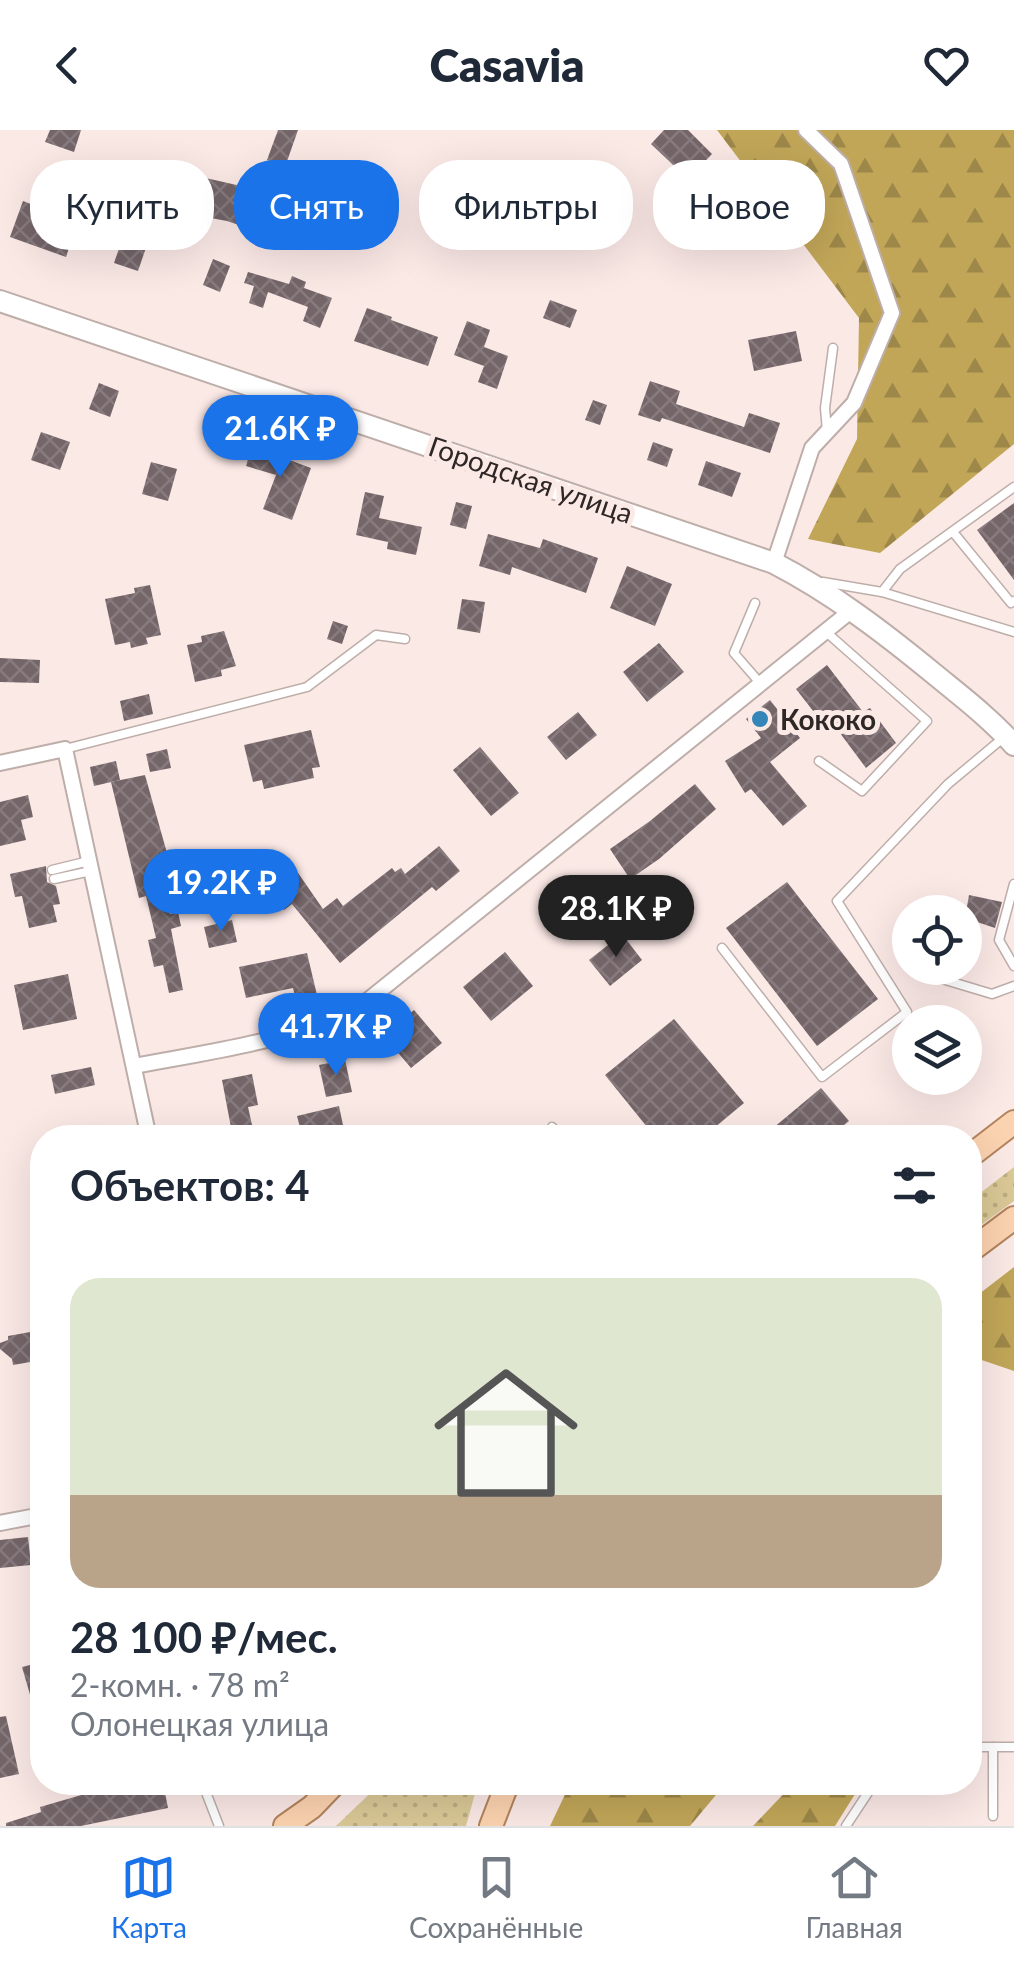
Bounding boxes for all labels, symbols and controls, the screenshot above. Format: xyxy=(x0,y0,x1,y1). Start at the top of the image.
icon: back xyxy=(40,38,95,93)
text: Casavia xyxy=(429,38,585,92)
icon: heart xyxy=(919,38,974,93)
chip: Купить xyxy=(30,160,214,250)
chip: Снять xyxy=(234,160,399,250)
chip: Фильтры xyxy=(419,160,633,250)
chip: Новое xyxy=(653,160,825,250)
pin: 21.6K ₽ xyxy=(188,395,372,480)
text: 21.6K ₽ xyxy=(224,408,336,447)
street label: Городская улица xyxy=(425,428,637,530)
place label: Кококо xyxy=(780,702,876,736)
marker: Кококо xyxy=(749,708,771,730)
pin: 19.2K ₽ xyxy=(129,849,313,934)
text: 19.2K ₽ xyxy=(165,862,277,901)
pin: 28.1K ₽ xyxy=(524,875,708,960)
text: 28.1K ₽ xyxy=(560,888,672,927)
map controls xyxy=(892,895,982,1095)
button: locate xyxy=(892,895,982,985)
pin: 41.7K ₽ xyxy=(244,993,428,1078)
button: layers xyxy=(892,1005,982,1095)
text: 41.7K ₽ xyxy=(280,1006,392,1045)
icon: filters xyxy=(887,1158,942,1213)
text: Объектов: 4 xyxy=(70,1160,310,1210)
icon: home xyxy=(416,1343,596,1523)
text: 28 100 ₽/мес. xyxy=(70,1612,338,1662)
text: 2-комн. · 78 m² xyxy=(70,1665,290,1704)
text: Олонецкая улица xyxy=(70,1704,329,1743)
tab: Карта xyxy=(111,1850,187,1944)
tab: Сохранённые xyxy=(409,1850,583,1944)
tab: Главная xyxy=(806,1850,903,1944)

